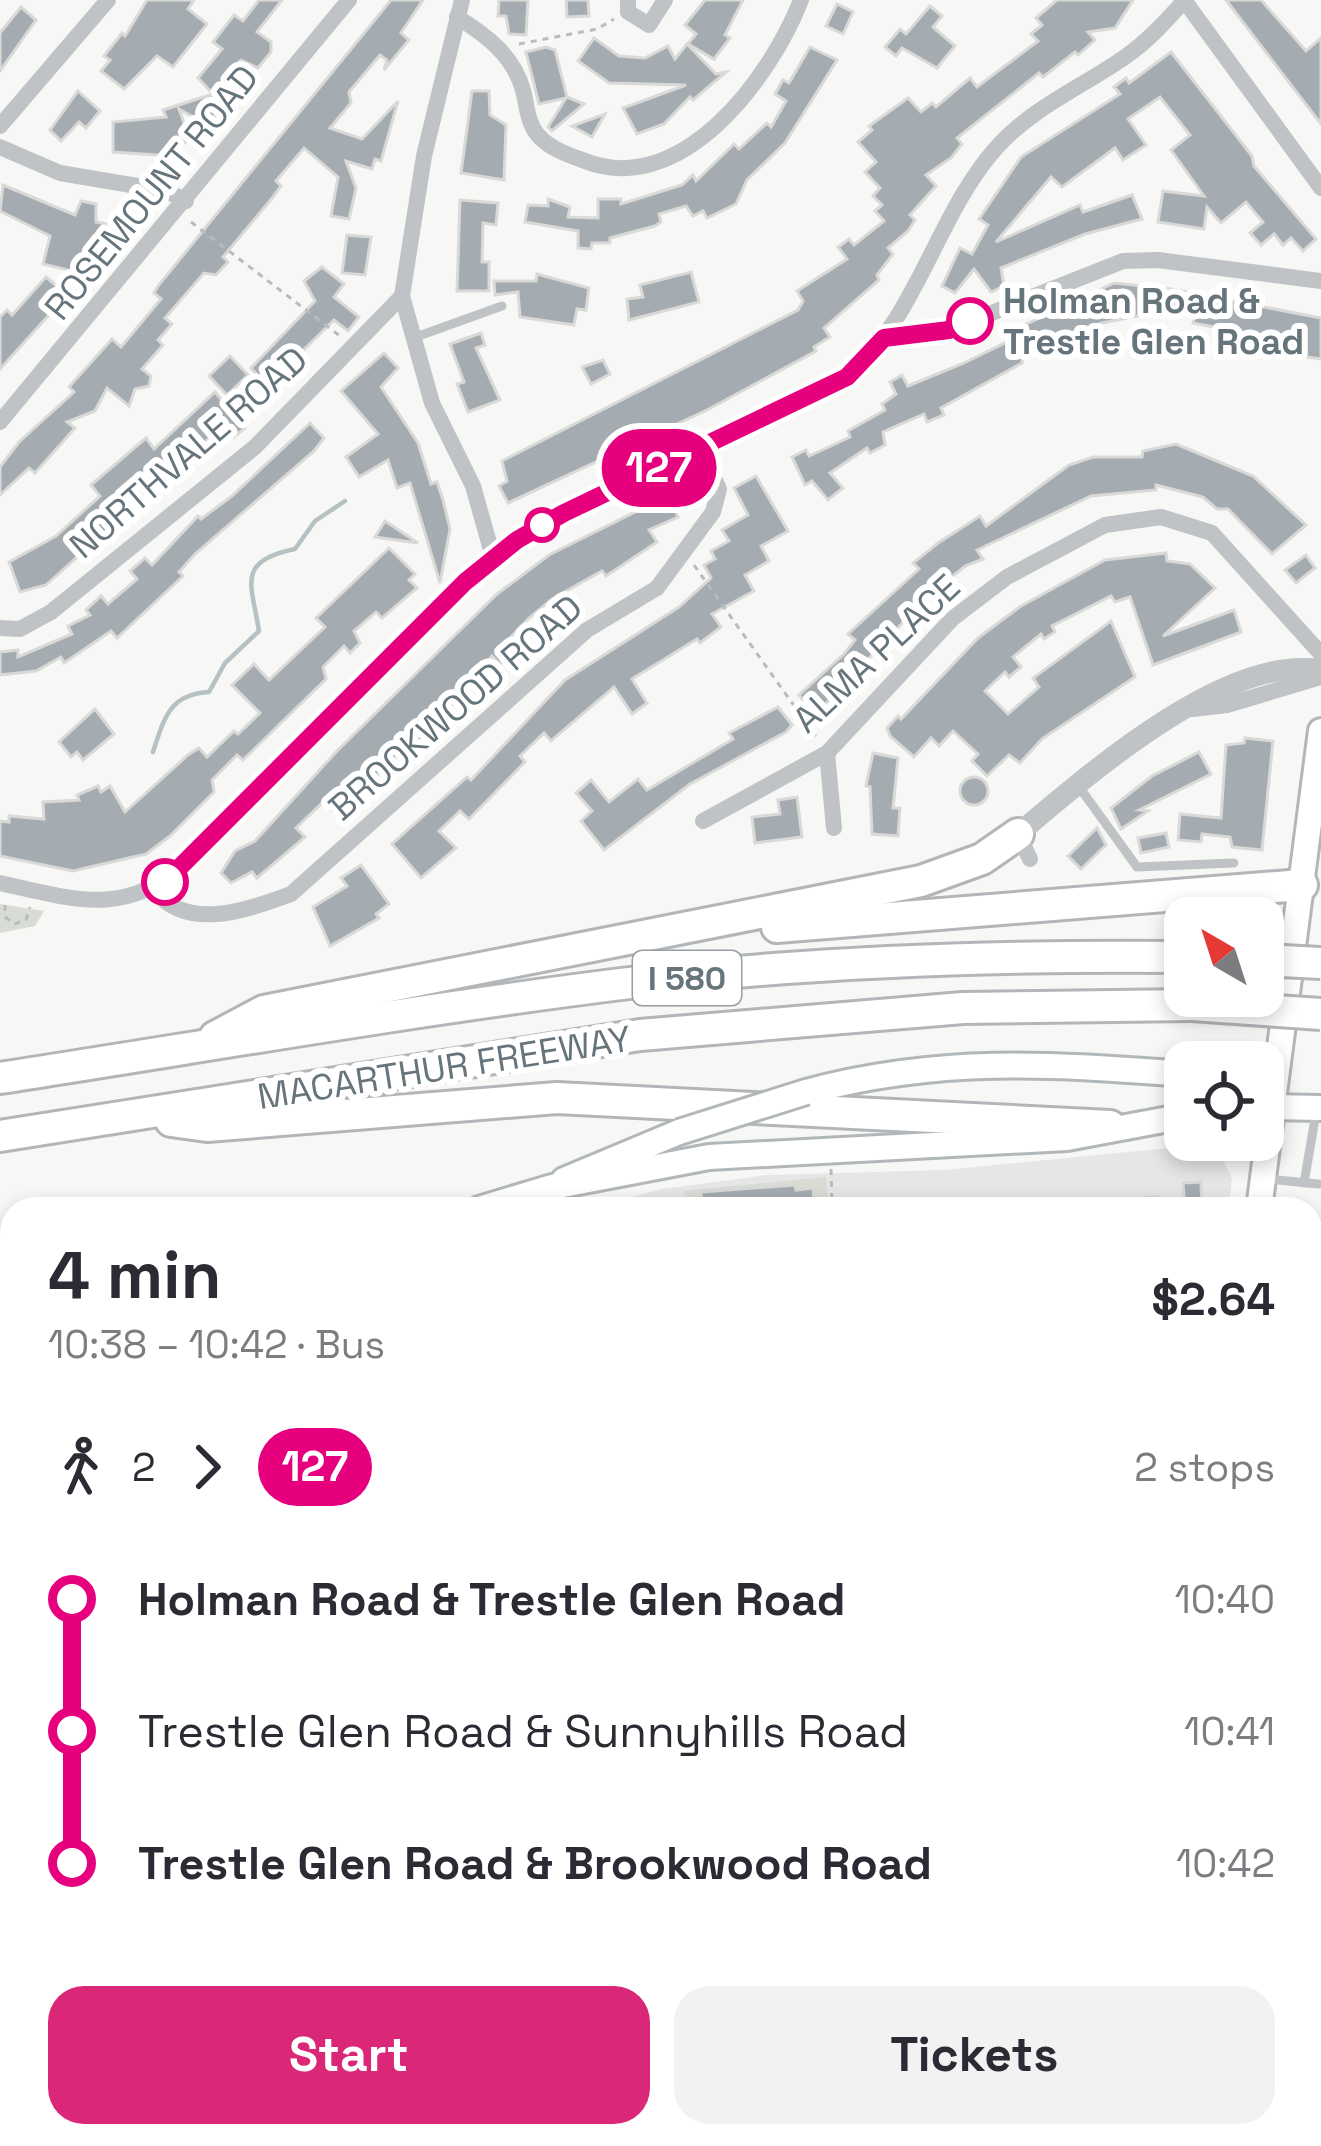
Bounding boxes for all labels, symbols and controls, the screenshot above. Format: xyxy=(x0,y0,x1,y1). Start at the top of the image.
street label: ROSEMOUNT ROAD xyxy=(35,56,269,329)
place label: Holman Road & Trestle Glen Road xyxy=(1003,278,1304,365)
marker: Holman Road & Trestle Glen Road xyxy=(948,299,992,343)
street label: NORTHVALE ROAD xyxy=(60,337,317,569)
line badge: 127 xyxy=(590,429,728,507)
text: 127 xyxy=(626,441,692,494)
unlabelled marker xyxy=(526,509,558,541)
street label: ALMA PLACE xyxy=(783,565,970,743)
street label: BROOKWOOD ROAD xyxy=(319,585,592,831)
unlabelled marker xyxy=(143,860,187,904)
north arrow xyxy=(1164,897,1284,1017)
map controls xyxy=(1164,897,1284,1161)
road number: I 580 xyxy=(633,951,741,1005)
street label: MACARTHUR FREEWAY xyxy=(254,1016,634,1120)
button: locate xyxy=(1164,1041,1284,1161)
text: 4 min xyxy=(48,1233,221,1317)
text: $2.64 xyxy=(1152,1271,1275,1328)
text: 10:38 – 10:42 · Bus xyxy=(48,1320,385,1369)
icon: walk xyxy=(48,1434,114,1500)
icon: forward xyxy=(174,1434,240,1500)
text: 127 xyxy=(282,1440,348,1493)
text: 2 xyxy=(132,1443,156,1492)
text: 2 stops xyxy=(1134,1443,1275,1492)
text: Holman Road & Trestle Glen Road xyxy=(138,1571,846,1628)
text: 10:40 xyxy=(1174,1575,1275,1624)
text: Trestle Glen Road & Sunnyhills Road xyxy=(138,1703,908,1760)
text: 10:41 xyxy=(1184,1707,1275,1756)
text: Trestle Glen Road & Brookwood Road xyxy=(138,1835,932,1892)
text: 10:42 xyxy=(1176,1839,1275,1888)
button: Start xyxy=(48,1986,650,2124)
button: Tickets xyxy=(674,1986,1275,2124)

